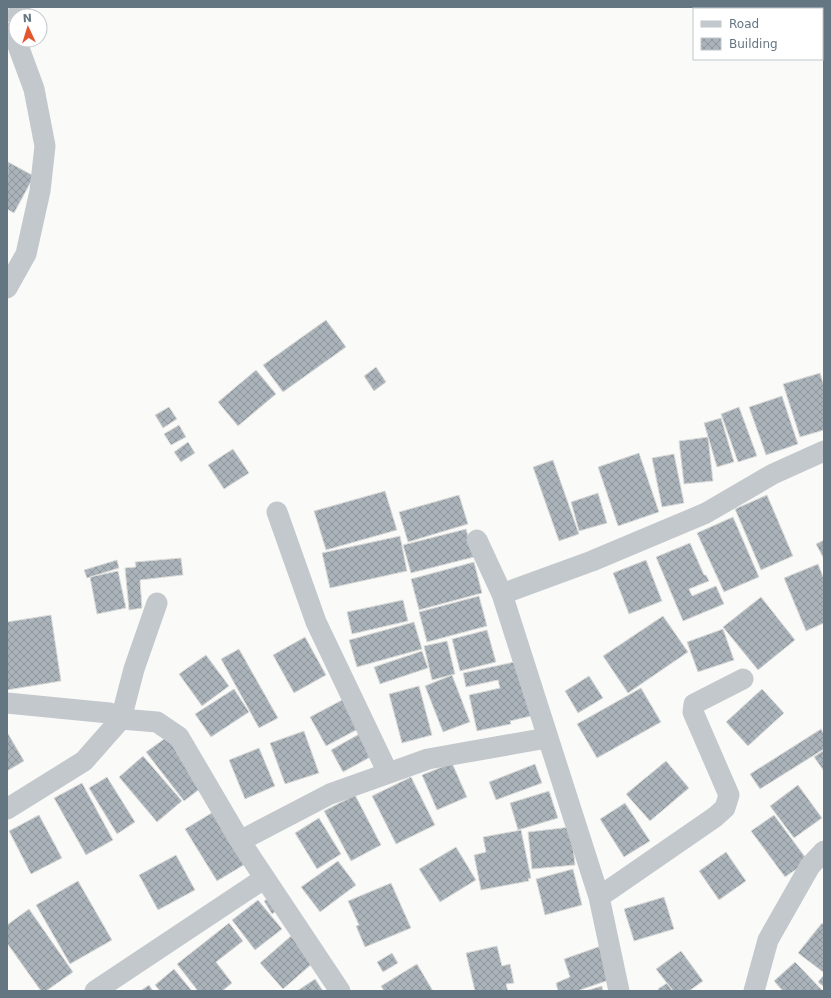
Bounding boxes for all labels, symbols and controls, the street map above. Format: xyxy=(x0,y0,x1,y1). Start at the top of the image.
north arrow xyxy=(8,8,48,48)
legend xyxy=(693,8,823,60)
text: N xyxy=(22,12,32,25)
text: Road xyxy=(729,17,759,31)
text: Building xyxy=(729,37,778,51)

